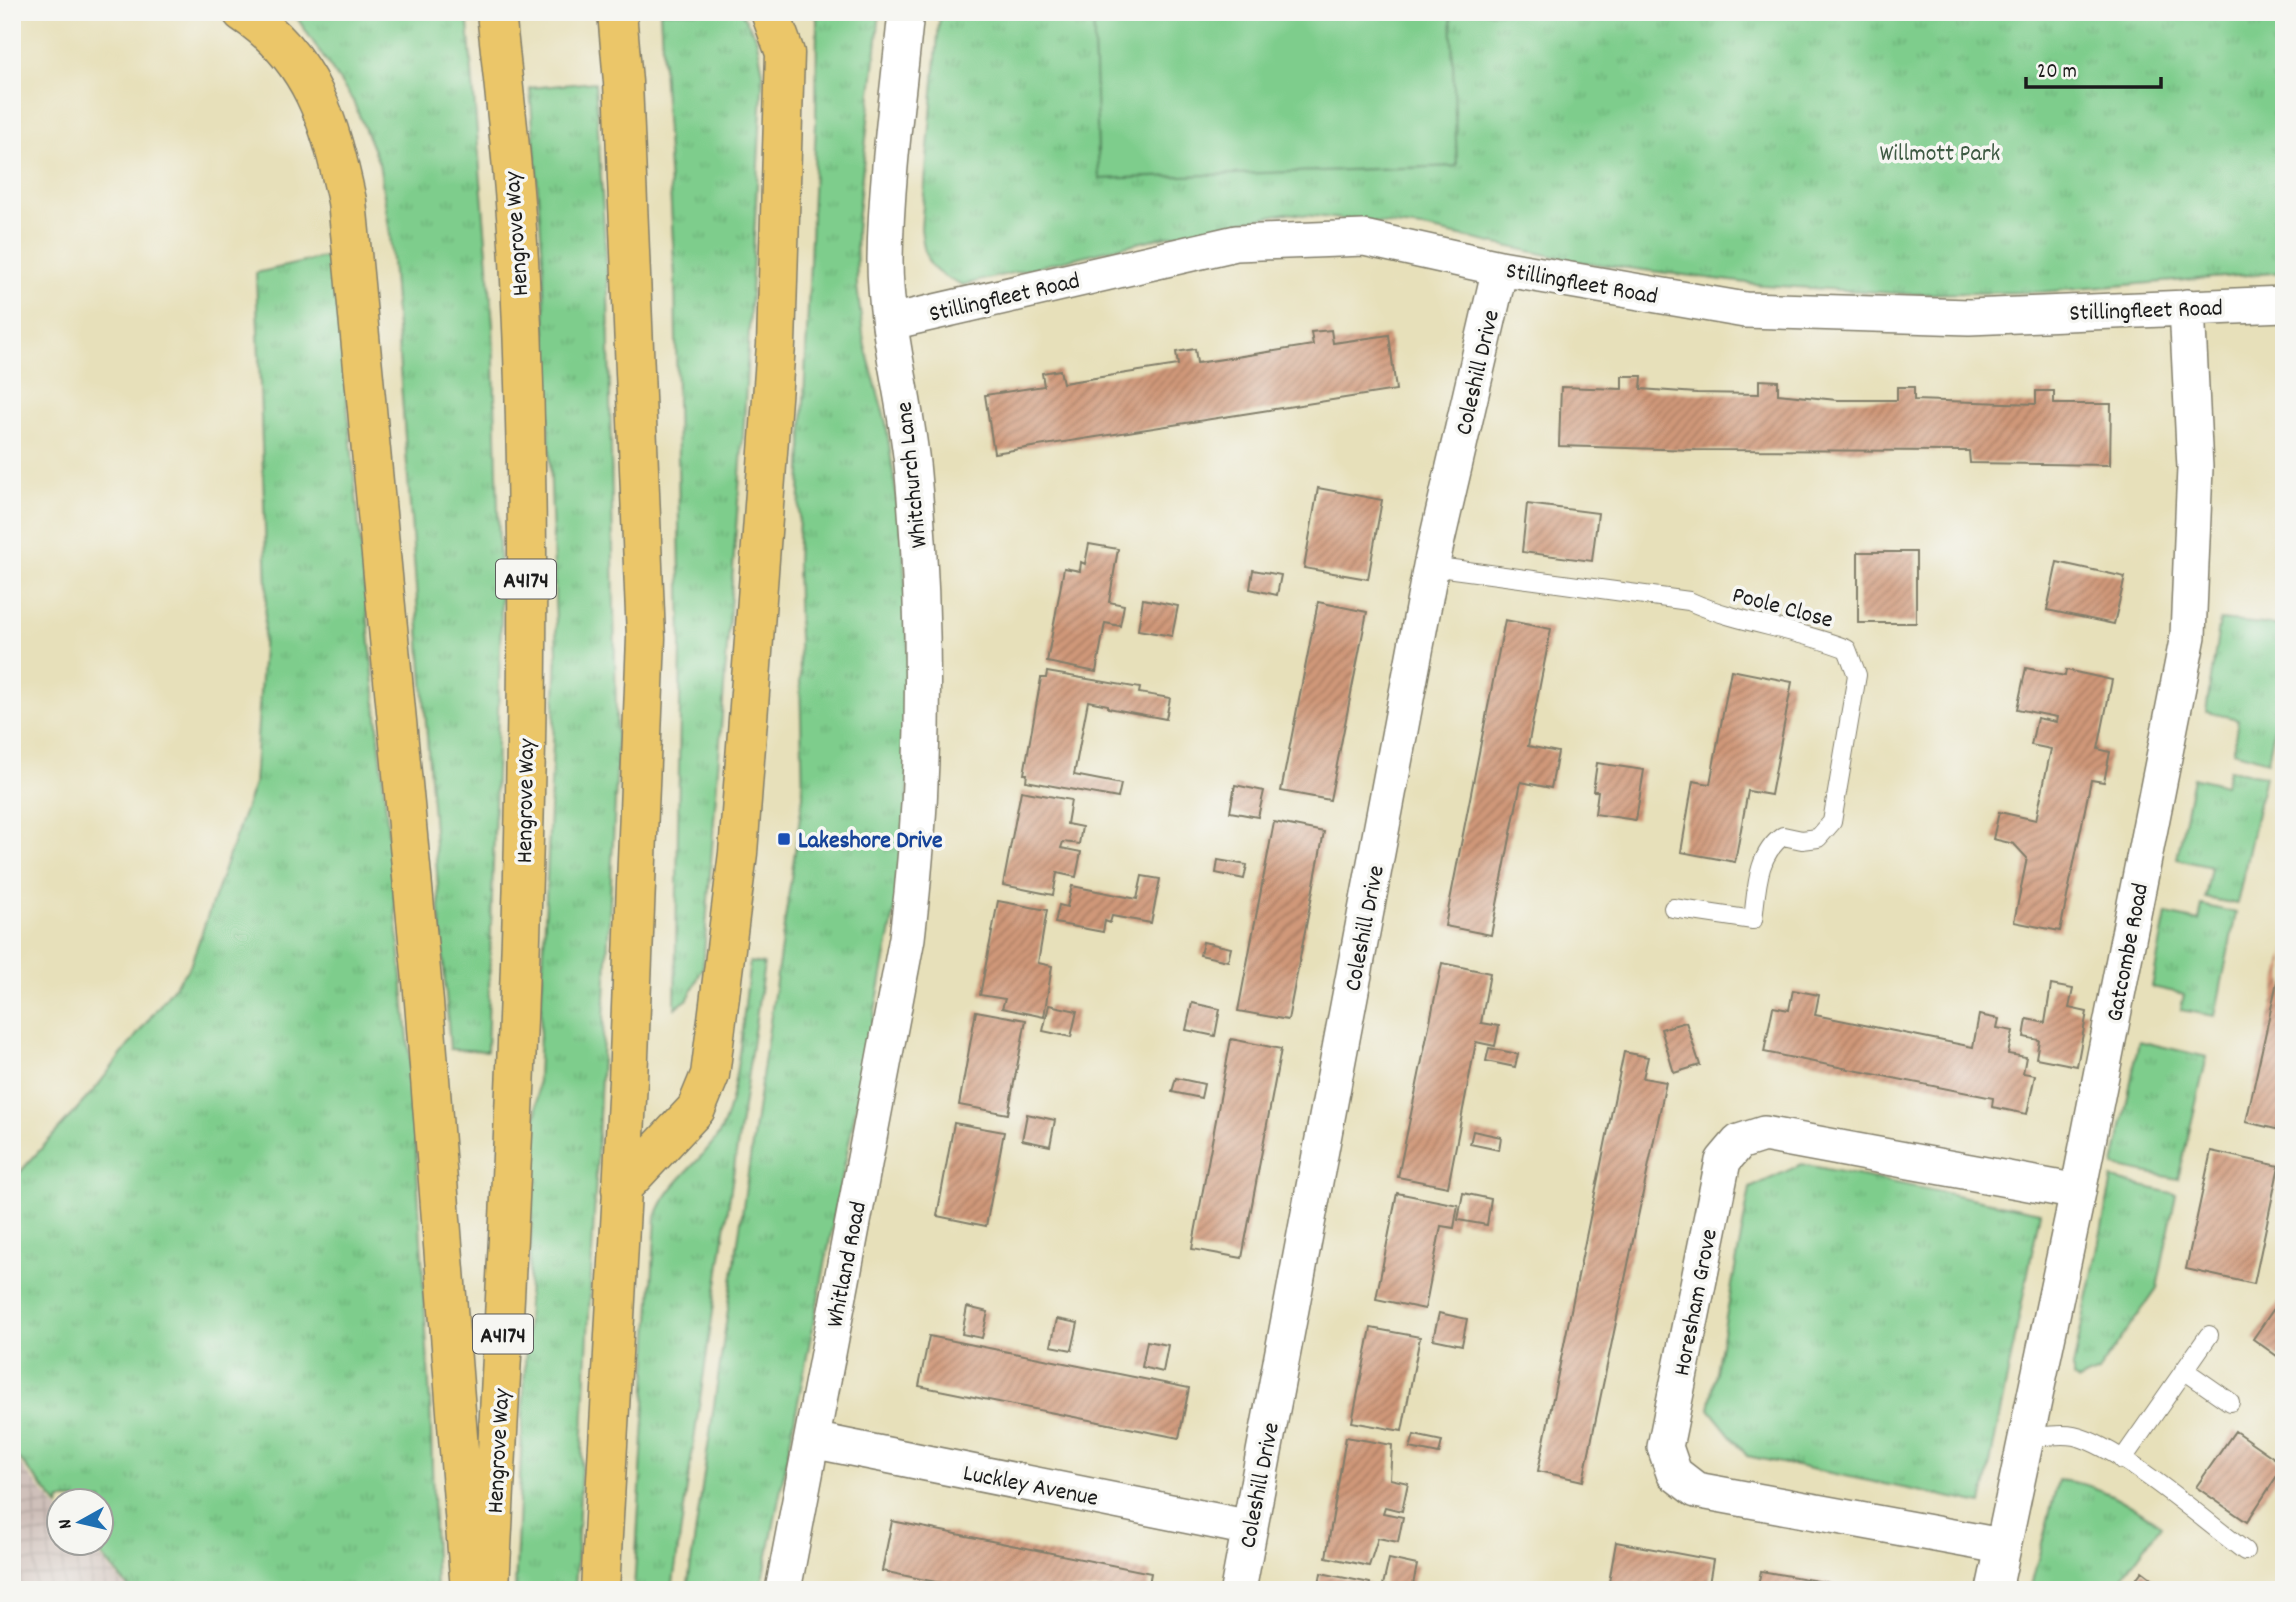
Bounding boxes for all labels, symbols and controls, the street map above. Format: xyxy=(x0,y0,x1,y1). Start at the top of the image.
scale bar xyxy=(2026,46,2161,90)
text: 20 m xyxy=(2037,58,2077,88)
park label: Willmott Park xyxy=(1880,138,2000,172)
street label: Hengrove Way xyxy=(497,169,539,297)
street label: Stillingfleet Road xyxy=(1503,255,1660,315)
street label: Stillingfleet Road xyxy=(926,265,1083,333)
street label: Stillingfleet Road xyxy=(2069,292,2223,332)
street label: Coleshill Drive xyxy=(1448,307,1510,439)
street label: Whitchurch Lane xyxy=(888,400,938,549)
road number: A4174 xyxy=(496,559,556,598)
street label: Poole Close xyxy=(1728,579,1836,639)
street label: Hengrove Way xyxy=(509,737,545,864)
place label: Lakeshore Drive xyxy=(798,825,943,859)
marker: Lakeshore Drive xyxy=(776,831,792,847)
street label: Coleshill Drive xyxy=(1337,863,1395,994)
street label: Gatcombe Road xyxy=(2099,880,2159,1025)
street label: Whitland Road xyxy=(819,1199,877,1331)
street label: Horesham Grove xyxy=(1666,1226,1728,1379)
road number: A4174 xyxy=(473,1315,533,1354)
street label: Hengrove Way xyxy=(480,1387,520,1514)
street label: Coleshill Drive xyxy=(1232,1420,1290,1551)
street label: Luckley Avenue xyxy=(960,1457,1101,1517)
north arrow xyxy=(46,1486,116,1556)
text: N xyxy=(53,1517,81,1530)

